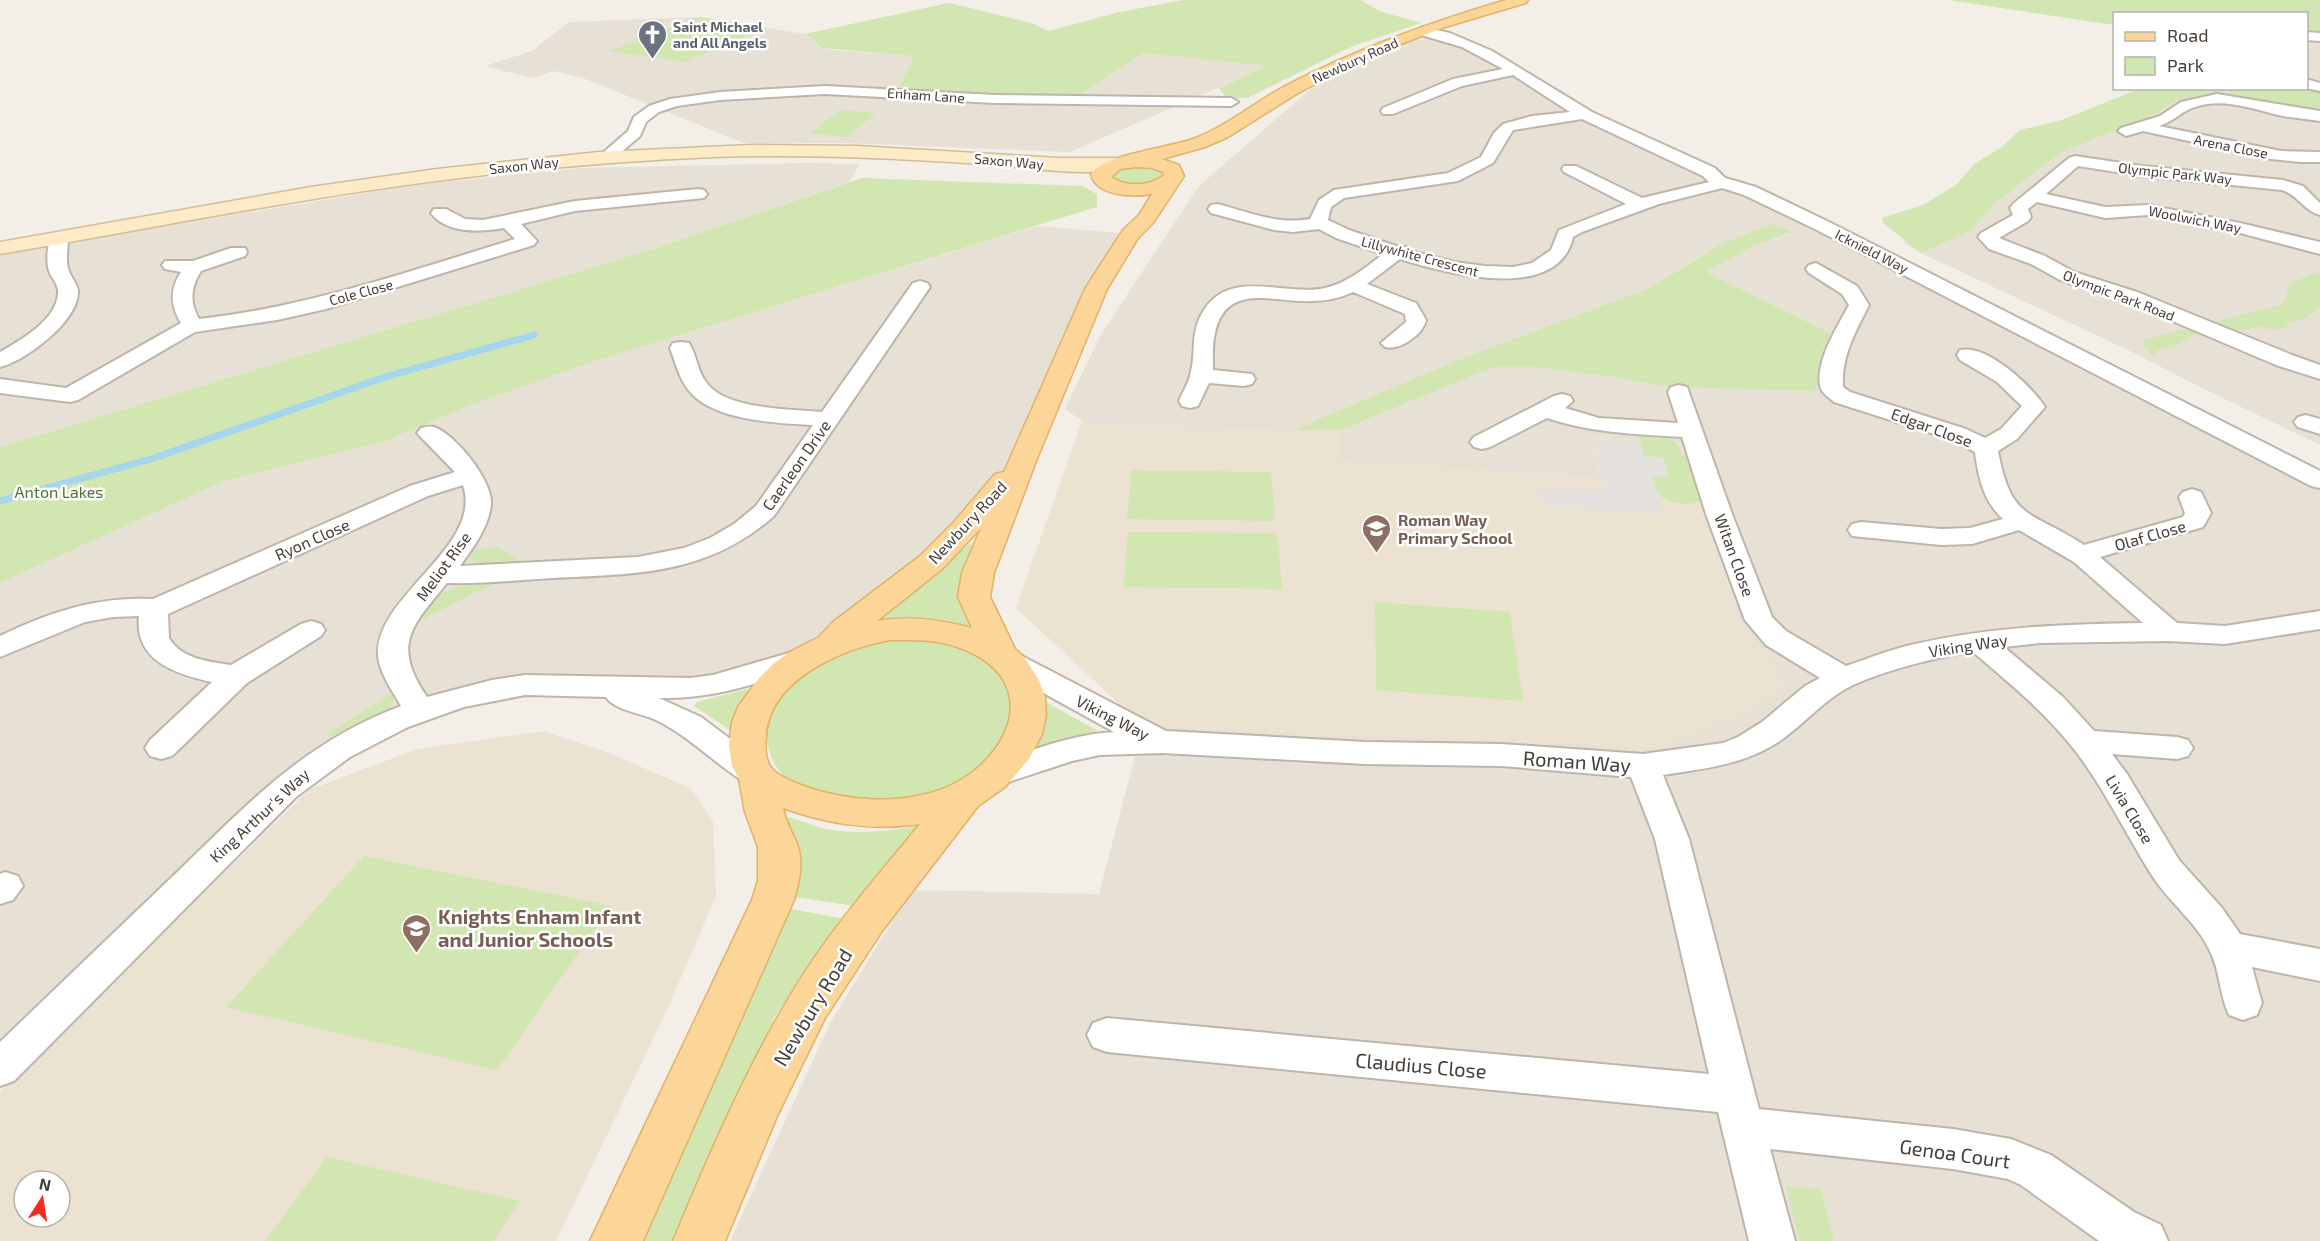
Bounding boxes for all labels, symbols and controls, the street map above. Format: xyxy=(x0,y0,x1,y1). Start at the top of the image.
legend xyxy=(2113,12,2308,90)
church icon: Saint Michael and All Angels xyxy=(636,18,668,60)
place label: Saint Michael and All Angels xyxy=(673,18,767,51)
text: Road xyxy=(2167,24,2208,46)
street label: Newbury Road xyxy=(1309,33,1401,87)
text: Park xyxy=(2167,54,2204,76)
street label: Enham Lane xyxy=(887,84,965,106)
street label: Arena Close xyxy=(2192,130,2270,162)
street label: Saxon Way xyxy=(973,149,1045,173)
street label: Saxon Way xyxy=(488,153,560,177)
street label: Olympic Park Way xyxy=(2117,159,2233,187)
street label: Woolwich Way xyxy=(2147,202,2243,236)
street label: Icknield Way xyxy=(1832,225,1912,277)
street label: Lillywhite Crescent xyxy=(1359,232,1481,280)
street label: Olympic Park Road xyxy=(2061,266,2177,324)
street label: Cole Close xyxy=(327,275,395,309)
street label: Edgar Close xyxy=(1889,404,1975,450)
street label: Caerleon Drive xyxy=(758,416,834,514)
street label: Newbury Road xyxy=(924,477,1010,567)
park label: Anton Lakes xyxy=(15,482,103,501)
place label: Roman Way Primary School xyxy=(1398,510,1513,548)
street label: Witan Close xyxy=(1711,511,1759,599)
school or university icon: Roman Way Primary School xyxy=(1361,512,1393,554)
street label: Ryon Close xyxy=(272,514,352,564)
street label: Olaf Close xyxy=(2112,516,2188,554)
street label: Meliot Rise xyxy=(412,528,474,604)
street label: Viking Way xyxy=(1927,629,2009,661)
street label: Viking Way xyxy=(1073,690,1153,744)
street label: Roman Way xyxy=(1522,745,1632,777)
street label: King Arthur's Way xyxy=(205,764,313,866)
street label: Livia Close xyxy=(2102,771,2158,847)
place label: Knights Enham Infant and Junior Schools xyxy=(438,904,641,951)
school or university icon: Knights Enham Infant and Junior Schools xyxy=(401,912,433,954)
street label: Newbury Road xyxy=(768,944,856,1070)
street label: Claudius Close xyxy=(1354,1047,1488,1083)
street label: Genoa Court xyxy=(1898,1133,2012,1173)
north arrow xyxy=(12,1169,72,1229)
text: N xyxy=(38,1173,53,1194)

